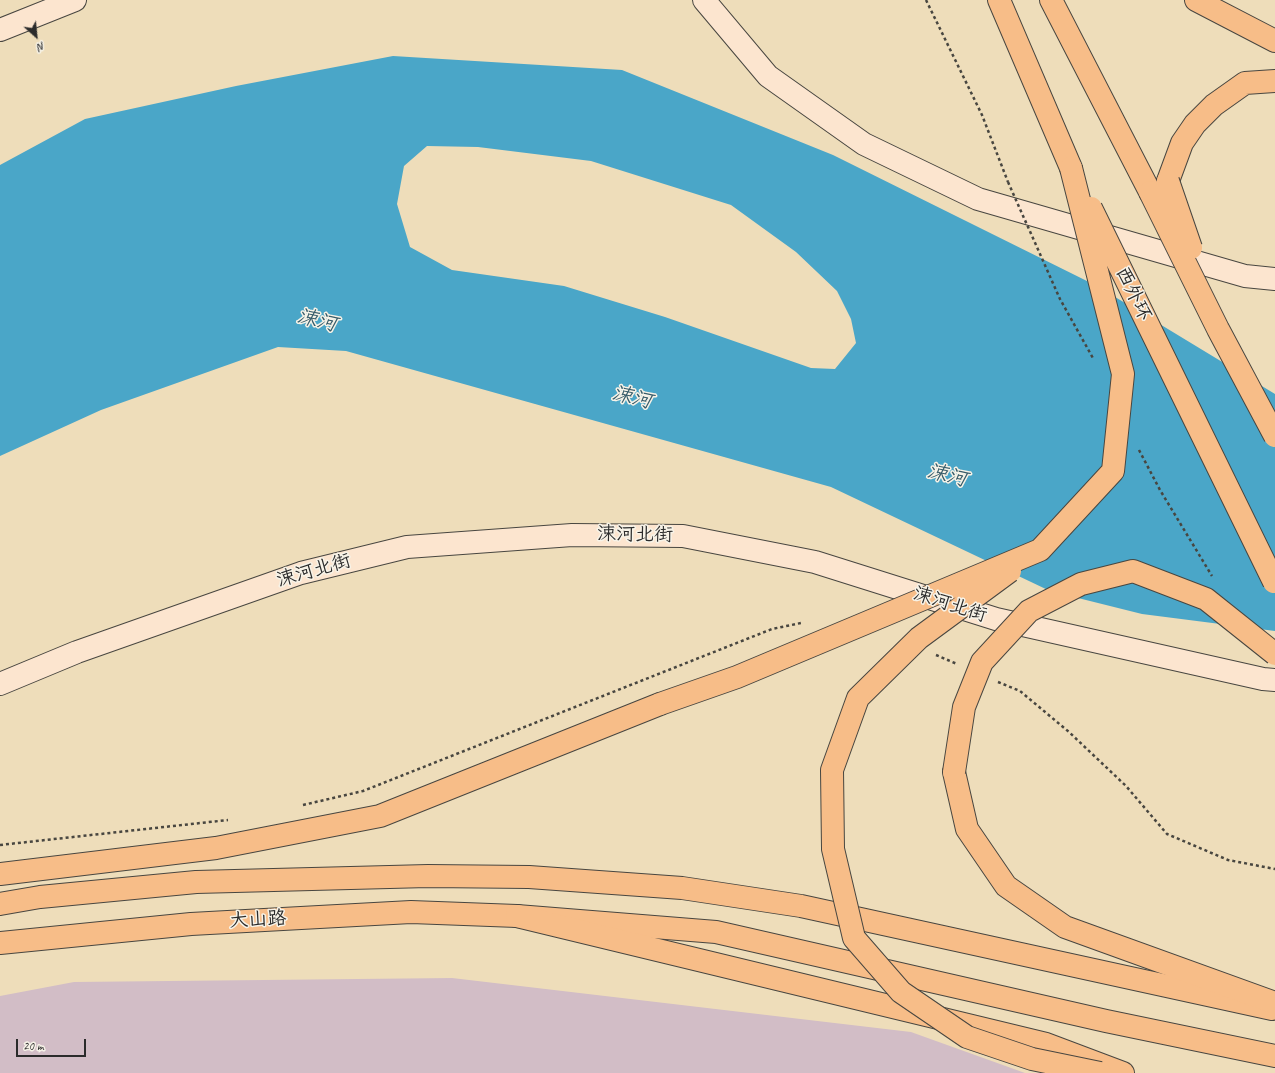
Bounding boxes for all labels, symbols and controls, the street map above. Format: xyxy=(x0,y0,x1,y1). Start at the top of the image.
north arrow xyxy=(16,16,56,56)
text: N xyxy=(35,39,48,54)
street label: 西外环 xyxy=(1110,263,1156,325)
water label: 涑河 xyxy=(295,305,339,337)
water label: 涑河 xyxy=(610,382,654,414)
water label: 涑河 xyxy=(925,460,969,492)
street label: 涑河北街 xyxy=(597,523,673,547)
street label: 涑河北街 xyxy=(274,550,354,592)
street label: 涑河北街 xyxy=(910,582,990,628)
street label: 大山路 xyxy=(229,907,287,933)
scale bar xyxy=(18,1031,88,1057)
text: 20 m xyxy=(23,1038,43,1054)

